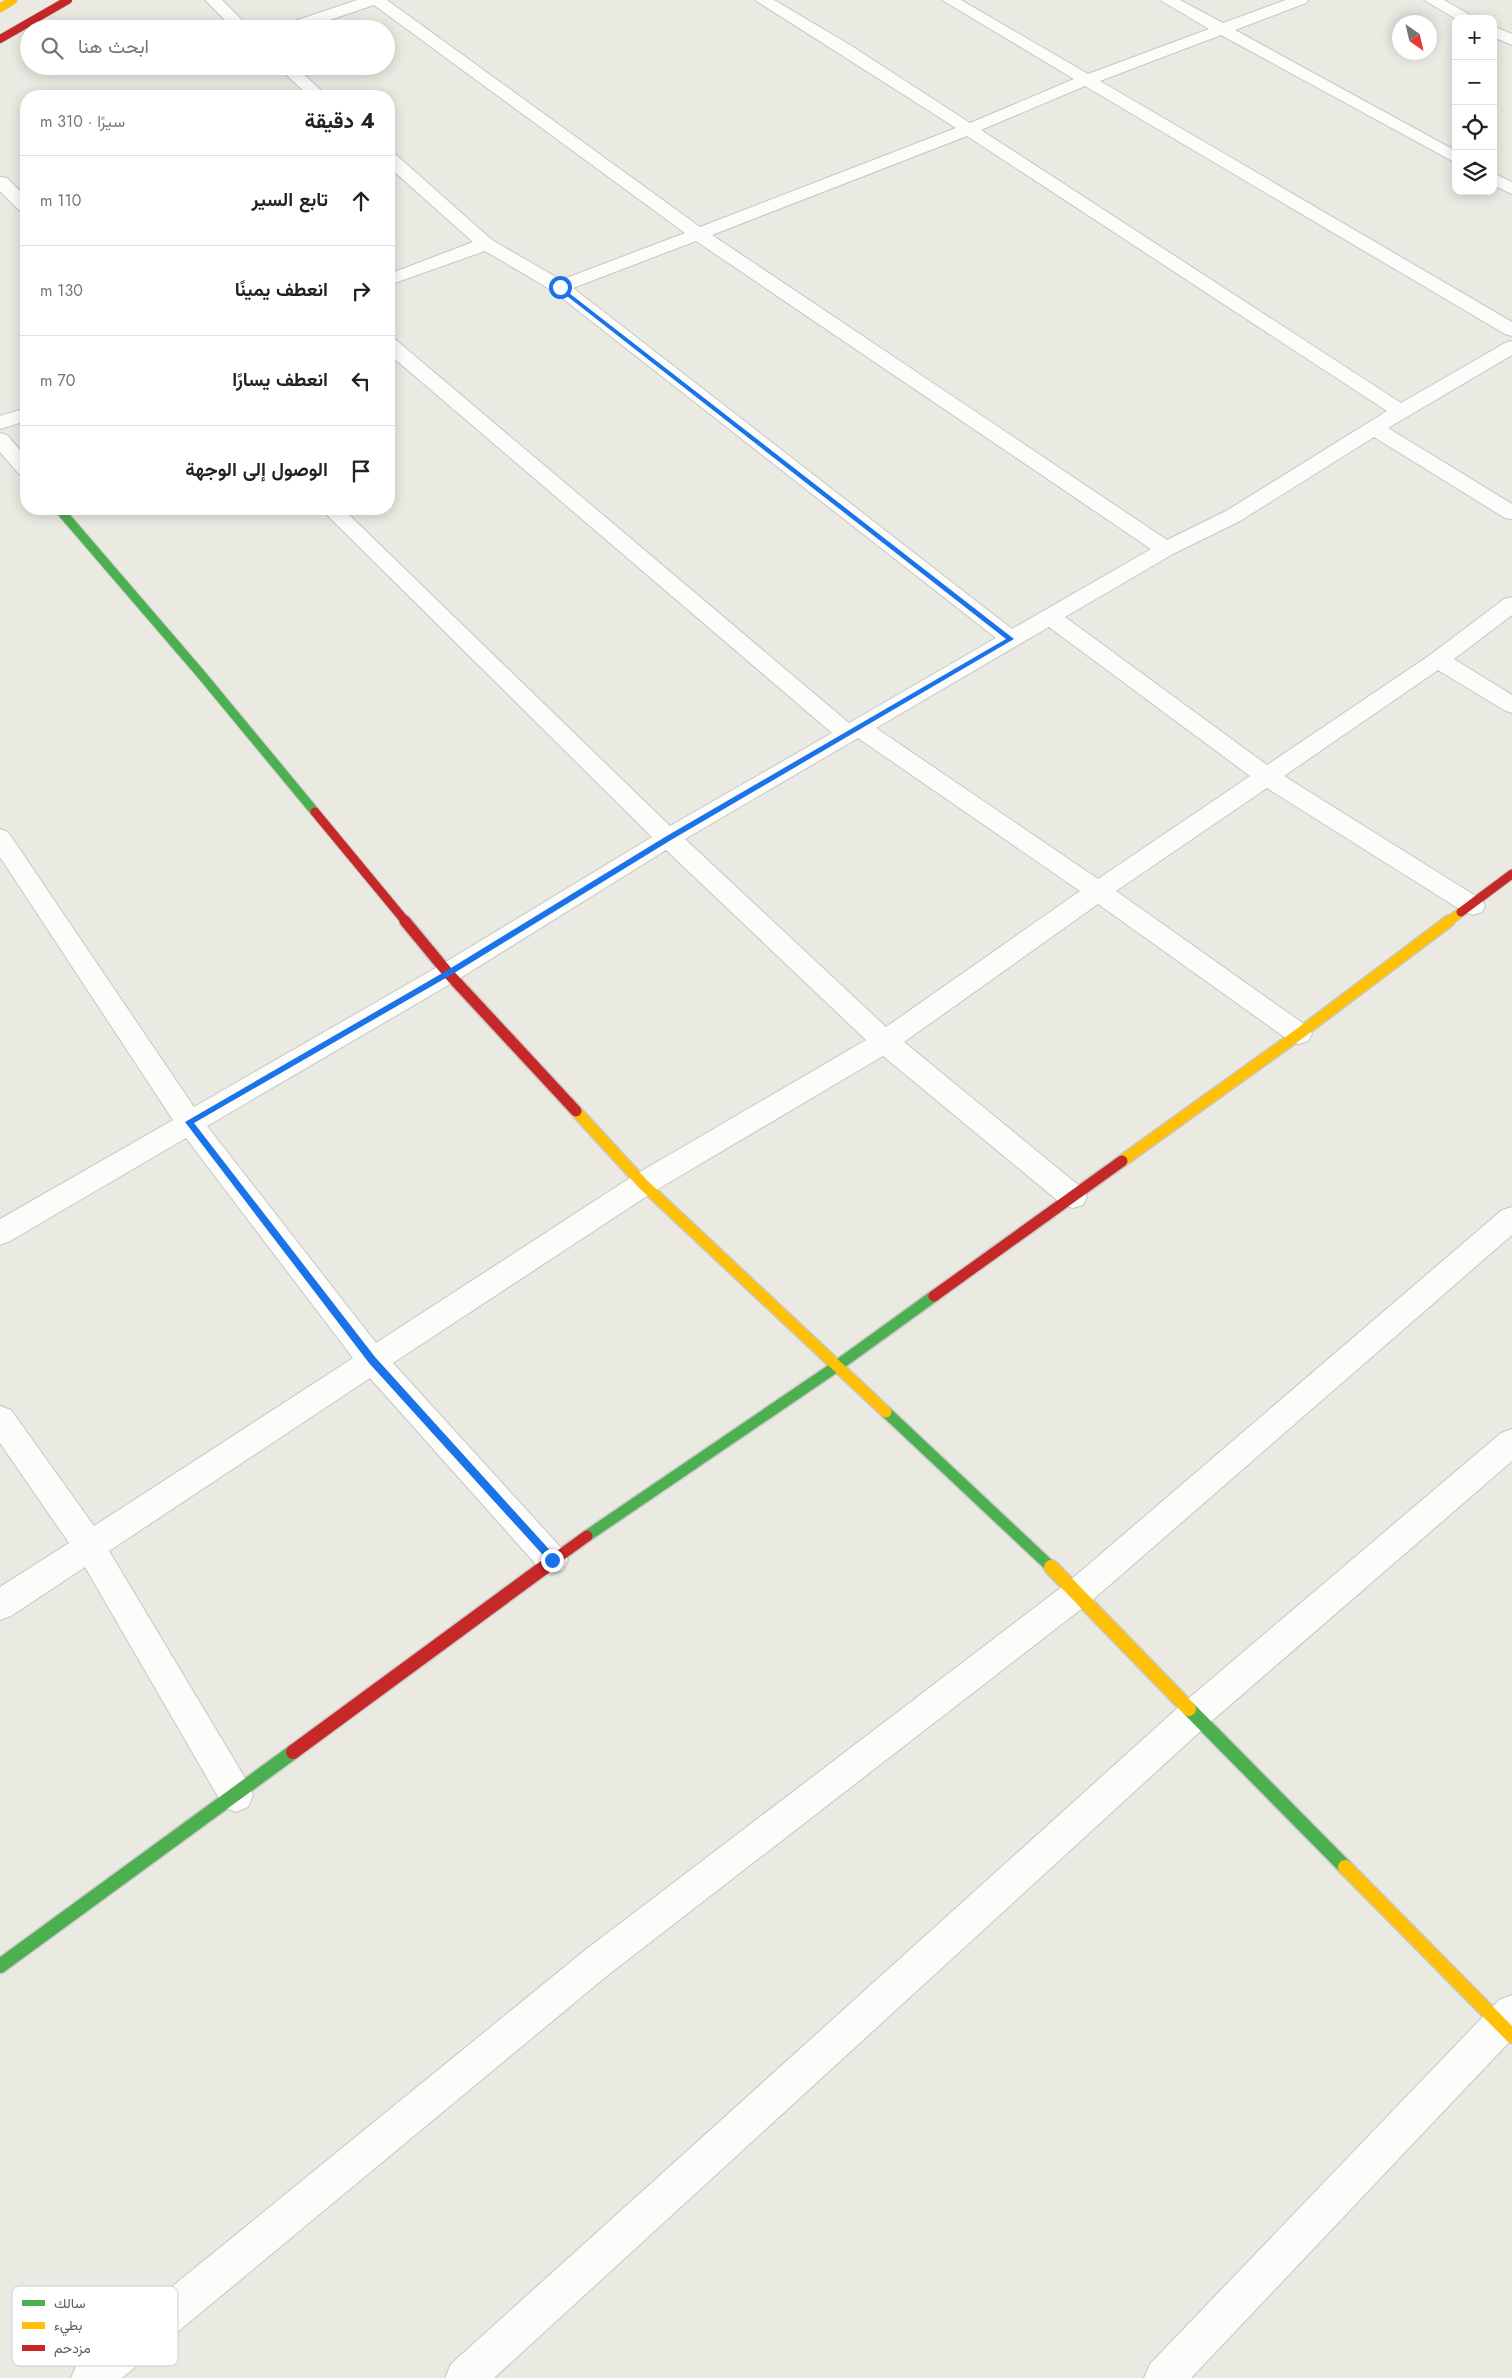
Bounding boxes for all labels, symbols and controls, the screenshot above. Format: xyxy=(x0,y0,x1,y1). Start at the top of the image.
north arrow xyxy=(1392,15,1437,60)
map controls xyxy=(1452,15,1497,195)
button: + xyxy=(1452,15,1497,60)
search box xyxy=(20,20,395,75)
text: ابحث هنا xyxy=(78,33,149,60)
icon: search xyxy=(38,34,66,62)
button: − xyxy=(1452,60,1497,105)
button: locate xyxy=(1452,105,1497,150)
text: 4 دقيقة xyxy=(305,106,375,136)
text: سيرًا · 310 m xyxy=(40,110,125,133)
button: layers xyxy=(1452,150,1497,195)
text: تابع السير xyxy=(251,186,328,213)
icon: ahead xyxy=(347,187,375,215)
text: 110 m xyxy=(40,189,81,212)
text: انعطف يمينًا xyxy=(235,276,328,303)
route start xyxy=(549,276,572,299)
icon: right xyxy=(347,277,375,305)
text: 130 m xyxy=(40,279,83,302)
text: انعطف يسارًا xyxy=(232,366,328,393)
icon: left xyxy=(347,367,375,395)
text: 70 m xyxy=(40,369,75,392)
text: الوصول إلى الوجهة xyxy=(185,456,328,483)
icon: arrive xyxy=(347,457,375,485)
route end xyxy=(541,1549,564,1572)
legend xyxy=(12,2286,178,2366)
text: سالك xyxy=(54,2293,85,2313)
text: بطيء xyxy=(54,2315,82,2337)
text: مزدحم xyxy=(54,2338,91,2358)

